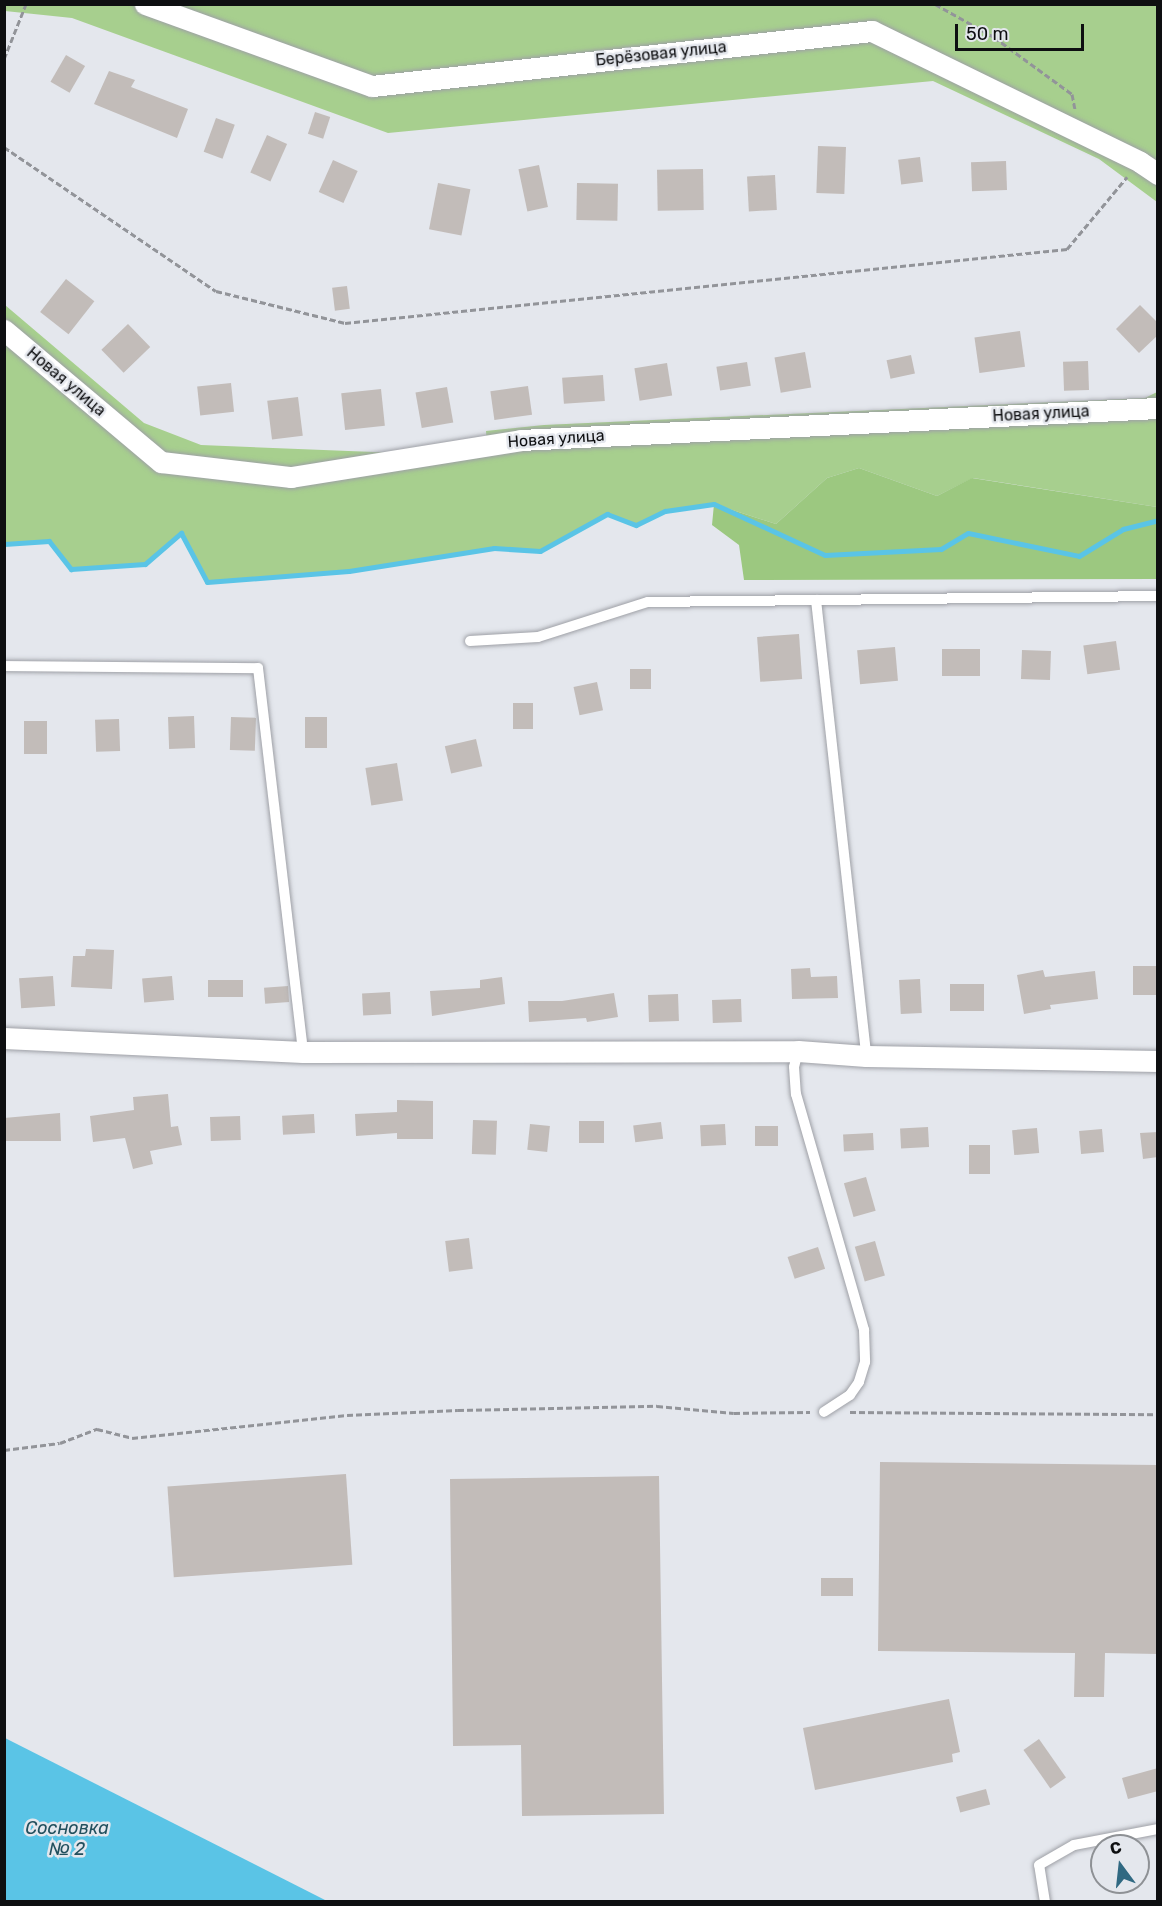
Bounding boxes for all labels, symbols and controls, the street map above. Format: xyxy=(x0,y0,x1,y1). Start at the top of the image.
scale bar xyxy=(958,12,1087,50)
text: 50 m xyxy=(966,23,1009,45)
street label: Берёзовая улица xyxy=(595,38,727,70)
street label: Новая улица xyxy=(23,343,109,421)
street label: Новая улица xyxy=(992,402,1090,426)
street label: Новая улица xyxy=(507,426,605,452)
water label: Сосновка № 2 xyxy=(25,1818,109,1860)
north arrow xyxy=(1090,1834,1150,1894)
text: С xyxy=(1108,1837,1124,1859)

